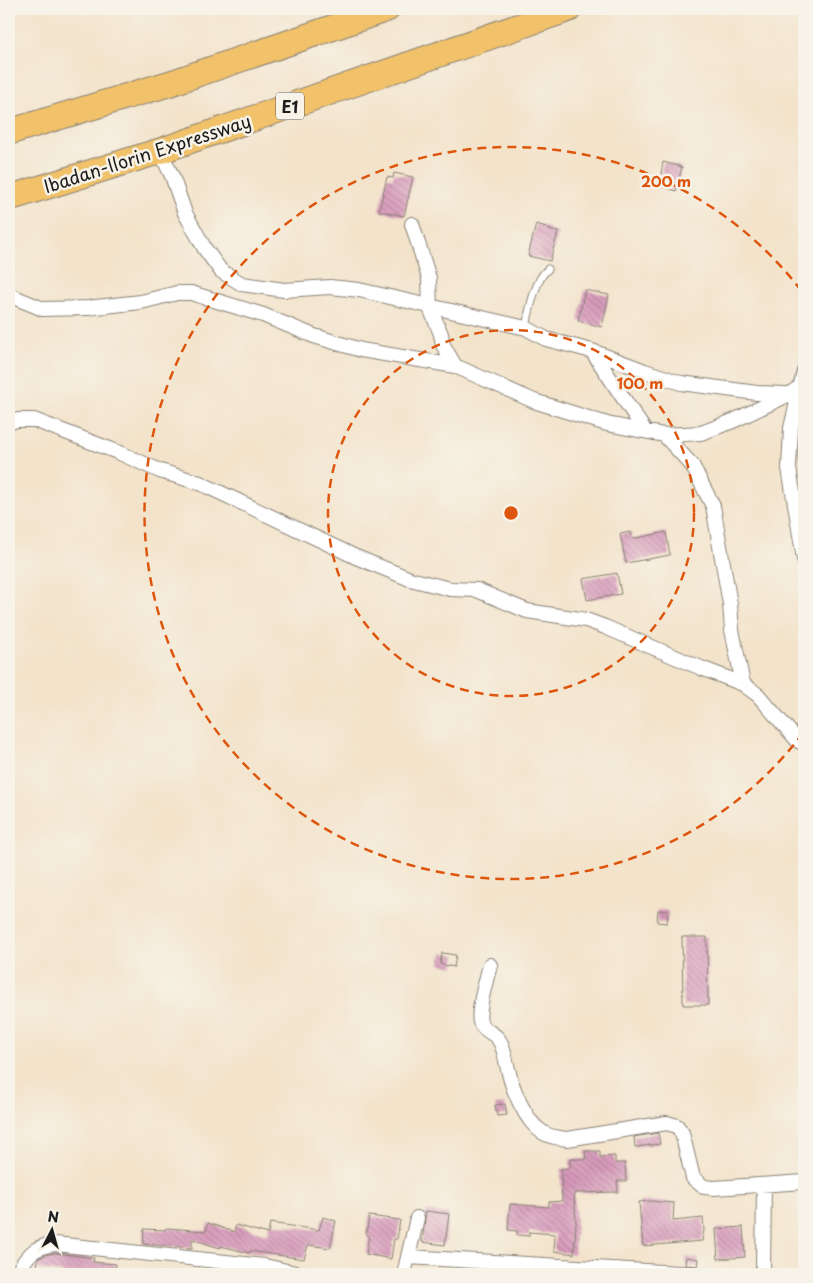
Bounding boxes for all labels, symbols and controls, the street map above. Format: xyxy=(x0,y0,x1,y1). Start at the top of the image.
road number: E1 xyxy=(276,92,304,120)
street label: Ibadan-Ilorin Expressway xyxy=(40,107,254,199)
text: 200 m xyxy=(641,169,691,192)
text: 100 m xyxy=(617,371,663,394)
centre of rings xyxy=(502,504,520,522)
north arrow xyxy=(28,1206,78,1256)
text: N xyxy=(47,1206,60,1228)

